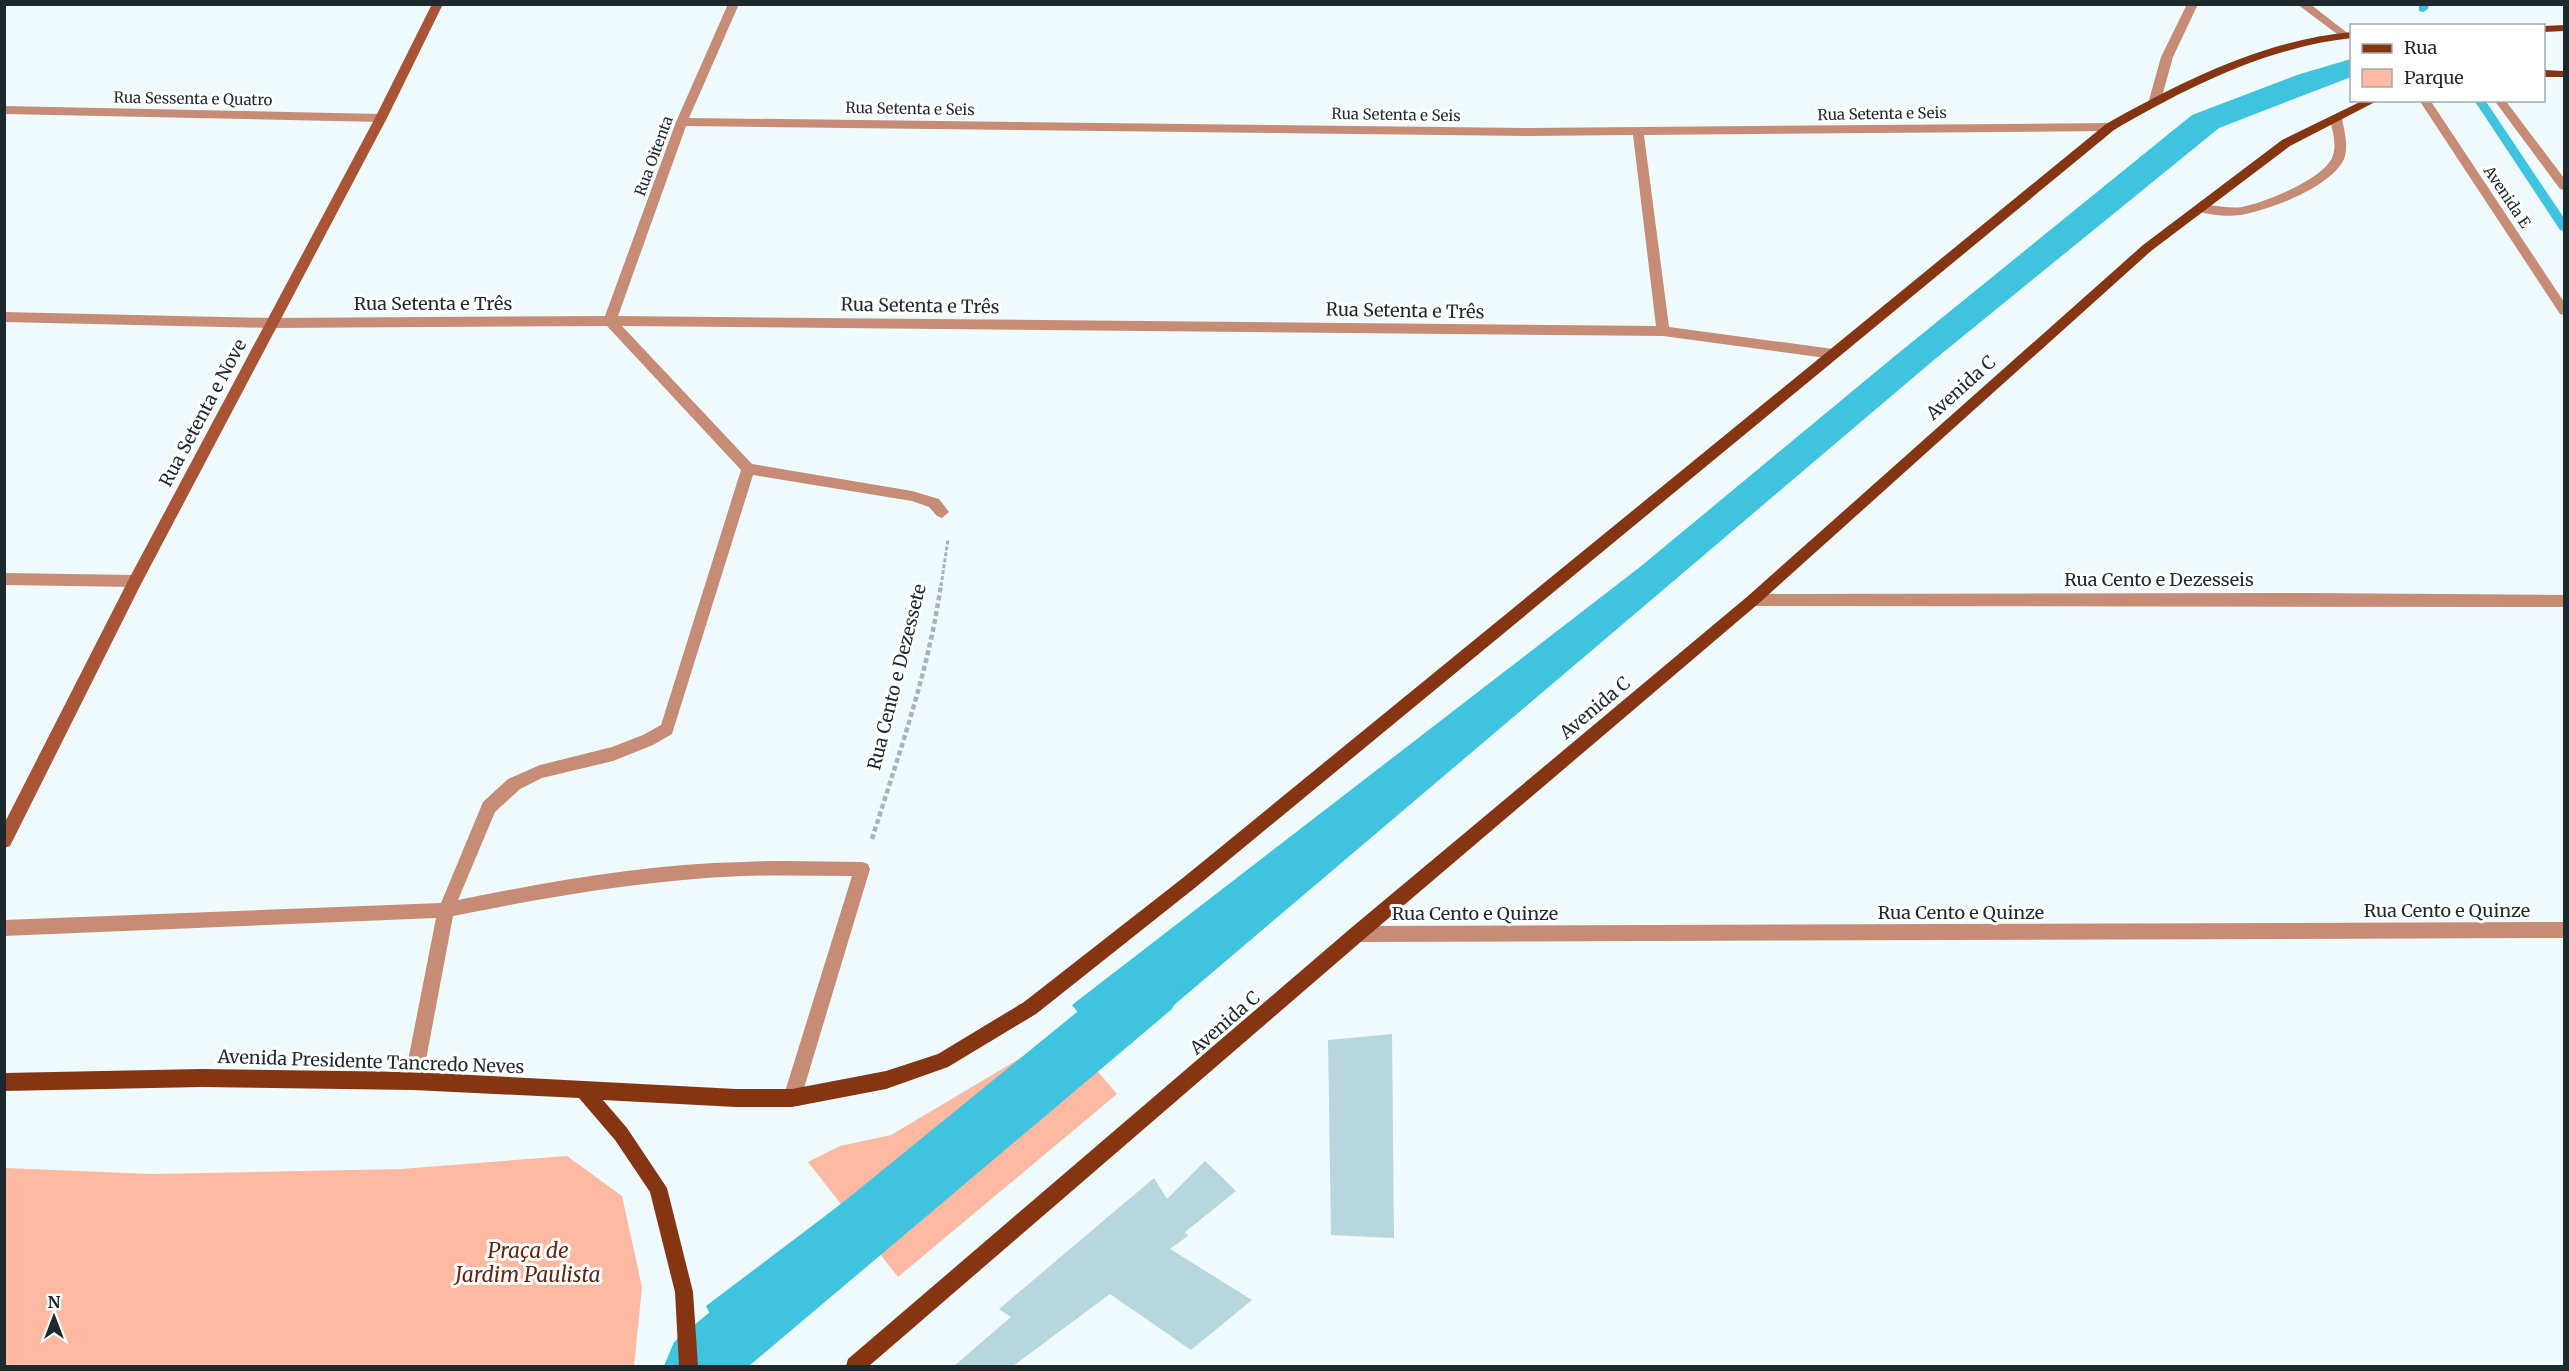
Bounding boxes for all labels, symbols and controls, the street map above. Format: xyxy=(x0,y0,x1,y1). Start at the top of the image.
legend xyxy=(2350,24,2545,102)
text: Rua xyxy=(2404,36,2438,59)
text: Parque xyxy=(2404,66,2464,89)
street label: Rua Sessenta e Quatro xyxy=(113,88,273,109)
street label: Rua Setenta e Seis xyxy=(845,98,975,119)
street label: Rua Setenta e Seis xyxy=(1817,103,1947,124)
street label: Rua Setenta e Seis xyxy=(1331,104,1461,125)
street label: Rua Oitenta xyxy=(630,113,677,198)
street label: Avenida E xyxy=(2479,161,2535,232)
street label: Rua Setenta e Três xyxy=(354,292,513,315)
street label: Rua Setenta e Três xyxy=(840,293,1000,318)
street label: Rua Setenta e Três xyxy=(1325,298,1485,323)
street label: Rua Setenta e Nove xyxy=(154,335,251,491)
street label: Avenida C xyxy=(1920,350,2000,425)
street label: Rua Cento e Dezesseis xyxy=(2064,568,2254,591)
street label: Rua Cento e Dezessete xyxy=(862,581,931,772)
street label: Avenida C xyxy=(1554,671,1635,745)
street label: Rua Cento e Quinze xyxy=(2364,899,2530,922)
street label: Rua Cento e Quinze xyxy=(1878,901,2044,924)
street label: Rua Cento e Quinze xyxy=(1392,902,1558,925)
street label: Avenida C xyxy=(1184,986,1265,1060)
street label: Avenida Presidente Tancredo Neves xyxy=(216,1045,525,1078)
park label: Praça de Jardim Paulista xyxy=(453,1237,601,1288)
north arrow xyxy=(24,1287,84,1347)
text: N xyxy=(48,1292,61,1312)

